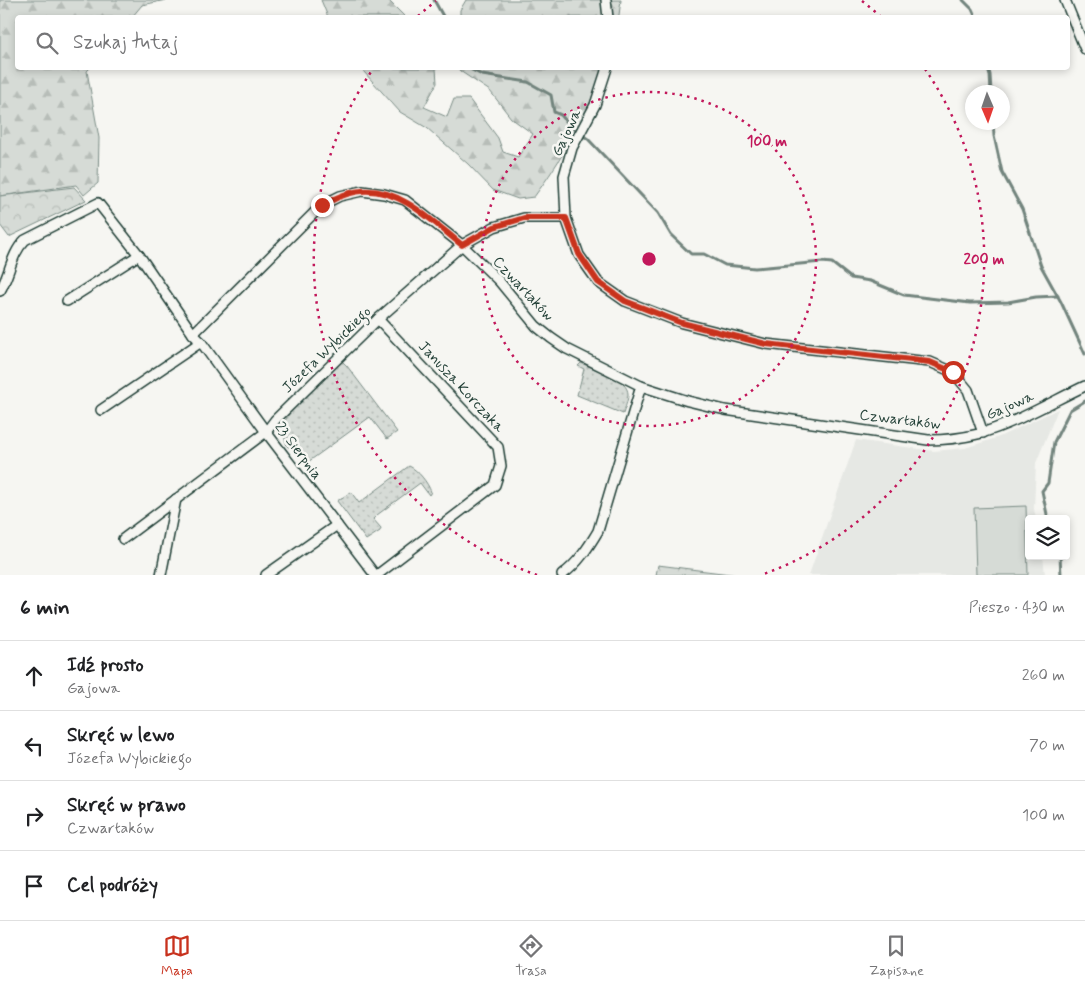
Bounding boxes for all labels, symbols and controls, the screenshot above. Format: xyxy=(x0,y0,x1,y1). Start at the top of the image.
search box xyxy=(15,15,1070,70)
icon: search xyxy=(33,29,61,57)
text: Szukaj tutaj xyxy=(73,30,178,55)
north arrow xyxy=(965,85,1010,130)
street label: Gajowa xyxy=(547,105,587,160)
text: 100 m xyxy=(747,132,787,152)
route end xyxy=(311,194,334,217)
centre of rings xyxy=(640,250,658,268)
text: 200 m xyxy=(964,250,1005,270)
street label: Czwartaków xyxy=(488,252,558,326)
street label: Józefa Wybickiego xyxy=(278,302,377,399)
street label: Janusza Korczaka xyxy=(413,337,509,438)
route start xyxy=(942,361,965,384)
street label: Gajowa xyxy=(983,386,1038,425)
street label: Czwartaków xyxy=(858,405,942,435)
street label: 23 Sierpnia xyxy=(270,418,327,484)
map controls xyxy=(1025,515,1070,560)
button: layers xyxy=(1025,515,1070,560)
text: 6 min xyxy=(20,594,70,622)
text: Pieszo · 430 m xyxy=(969,597,1065,618)
text: Idź prosto xyxy=(67,653,144,678)
icon: ahead xyxy=(20,662,48,690)
text: 260 m xyxy=(1022,665,1065,686)
text: Gajowa xyxy=(67,678,120,699)
text: Skręć w lewo xyxy=(67,723,175,748)
icon: left xyxy=(20,732,48,760)
text: 70 m xyxy=(1029,735,1065,756)
text: Józefa Wybickiego xyxy=(67,748,192,769)
text: Skręć w prawo xyxy=(67,793,186,818)
icon: right xyxy=(20,802,48,830)
text: 100 m xyxy=(1022,805,1065,826)
text: Czwartaków xyxy=(67,818,154,839)
icon: arrive xyxy=(20,872,48,900)
text: Cel podróży xyxy=(67,873,158,898)
tab: Mapa xyxy=(161,932,193,980)
tab: Trasa xyxy=(515,932,547,980)
tab: Zapisane xyxy=(869,932,924,980)

